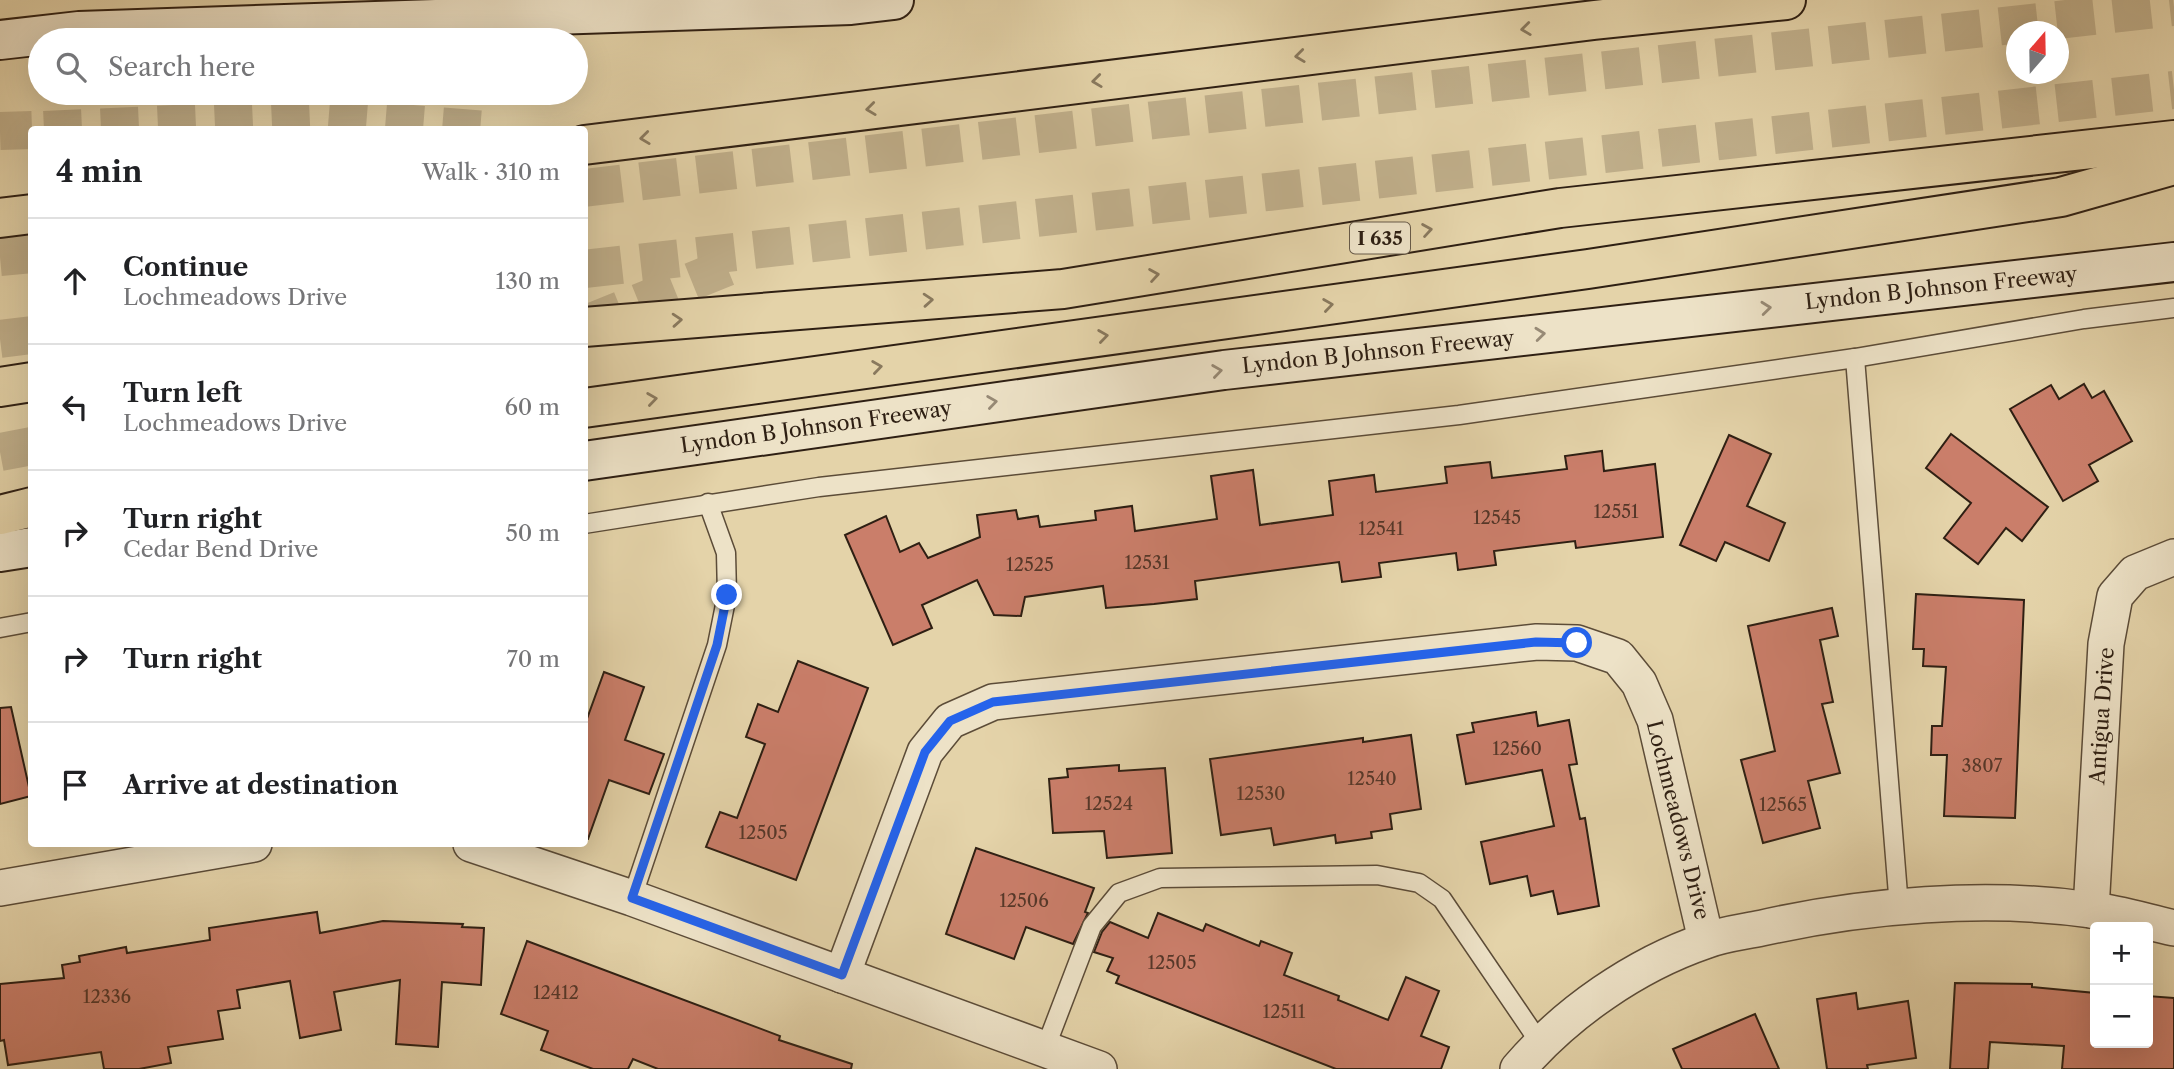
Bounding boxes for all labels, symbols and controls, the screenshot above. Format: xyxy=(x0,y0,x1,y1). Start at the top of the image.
one-way arrow xyxy=(1520,21,1532,36)
north arrow xyxy=(2006,21,2069,84)
search box xyxy=(28,28,588,105)
icon: search xyxy=(52,48,90,86)
one-way arrow xyxy=(1294,49,1306,64)
text: Search here xyxy=(108,51,255,83)
one-way arrow xyxy=(1091,74,1103,89)
one-way arrow xyxy=(865,102,877,117)
one-way arrow xyxy=(640,130,651,145)
text: 4 min xyxy=(56,153,142,190)
text: Walk · 310 m xyxy=(422,158,560,186)
road number: I 635 xyxy=(1350,222,1410,254)
one-way arrow xyxy=(1421,223,1433,238)
text: Continue xyxy=(123,251,248,283)
street label: Lyndon B Johnson Freeway xyxy=(1804,261,2079,314)
icon: ahead xyxy=(56,262,94,300)
text: 130 m xyxy=(496,267,560,295)
one-way arrow xyxy=(1148,268,1160,283)
text: Lochmeadows Drive xyxy=(123,283,347,311)
one-way arrow xyxy=(923,293,934,308)
one-way arrow xyxy=(1322,298,1334,313)
one-way arrow xyxy=(1760,301,1772,316)
one-way arrow xyxy=(672,312,683,327)
street label: Lyndon B Johnson Freeway xyxy=(1241,325,1516,378)
one-way arrow xyxy=(1534,326,1546,341)
one-way arrow xyxy=(1097,329,1109,344)
one-way arrow xyxy=(872,360,883,375)
one-way arrow xyxy=(1211,363,1223,378)
text: Turn left xyxy=(123,377,242,409)
icon: left xyxy=(56,388,94,426)
one-way arrow xyxy=(646,392,658,407)
text: 60 m xyxy=(504,393,560,421)
street label: Lyndon B Johnson Freeway xyxy=(679,395,953,458)
one-way arrow xyxy=(986,395,997,410)
text: Lochmeadows Drive xyxy=(123,409,347,437)
house number: 12551 xyxy=(1593,501,1639,523)
text: Turn right xyxy=(123,503,262,535)
house number: 12545 xyxy=(1473,507,1521,529)
icon: right xyxy=(56,514,94,552)
house number: 12541 xyxy=(1358,518,1404,540)
text: 50 m xyxy=(505,519,560,547)
text: Cedar Bend Drive xyxy=(123,535,318,563)
house number: 12531 xyxy=(1124,552,1170,574)
house number: 12525 xyxy=(1006,554,1054,576)
route end xyxy=(711,579,742,610)
route start xyxy=(1561,627,1592,658)
icon: right xyxy=(56,640,94,678)
text: Turn right xyxy=(123,643,262,675)
text: 70 m xyxy=(507,645,560,673)
street label: Antigua Drive xyxy=(2084,646,2119,786)
street label: Lochmeadows Drive xyxy=(1642,718,1715,922)
house number: 12560 xyxy=(1492,738,1542,760)
house number: 3807 xyxy=(1962,755,2003,777)
icon: arrive xyxy=(56,766,94,804)
house number: 12540 xyxy=(1347,768,1397,790)
text: Arrive at destination xyxy=(123,769,398,801)
house number: 12530 xyxy=(1236,783,1286,805)
house number: 12524 xyxy=(1085,793,1133,815)
house number: 12565 xyxy=(1759,794,1807,816)
house number: 12505 xyxy=(739,822,787,844)
house number: 12506 xyxy=(999,890,1049,912)
map controls xyxy=(2090,922,2153,1048)
button: + xyxy=(2090,922,2153,985)
house number: 12505 xyxy=(1148,952,1196,974)
house number: 12412 xyxy=(533,982,579,1004)
button: − xyxy=(2090,985,2153,1048)
house number: 12336 xyxy=(83,986,131,1008)
house number: 12511 xyxy=(1263,1001,1306,1023)

